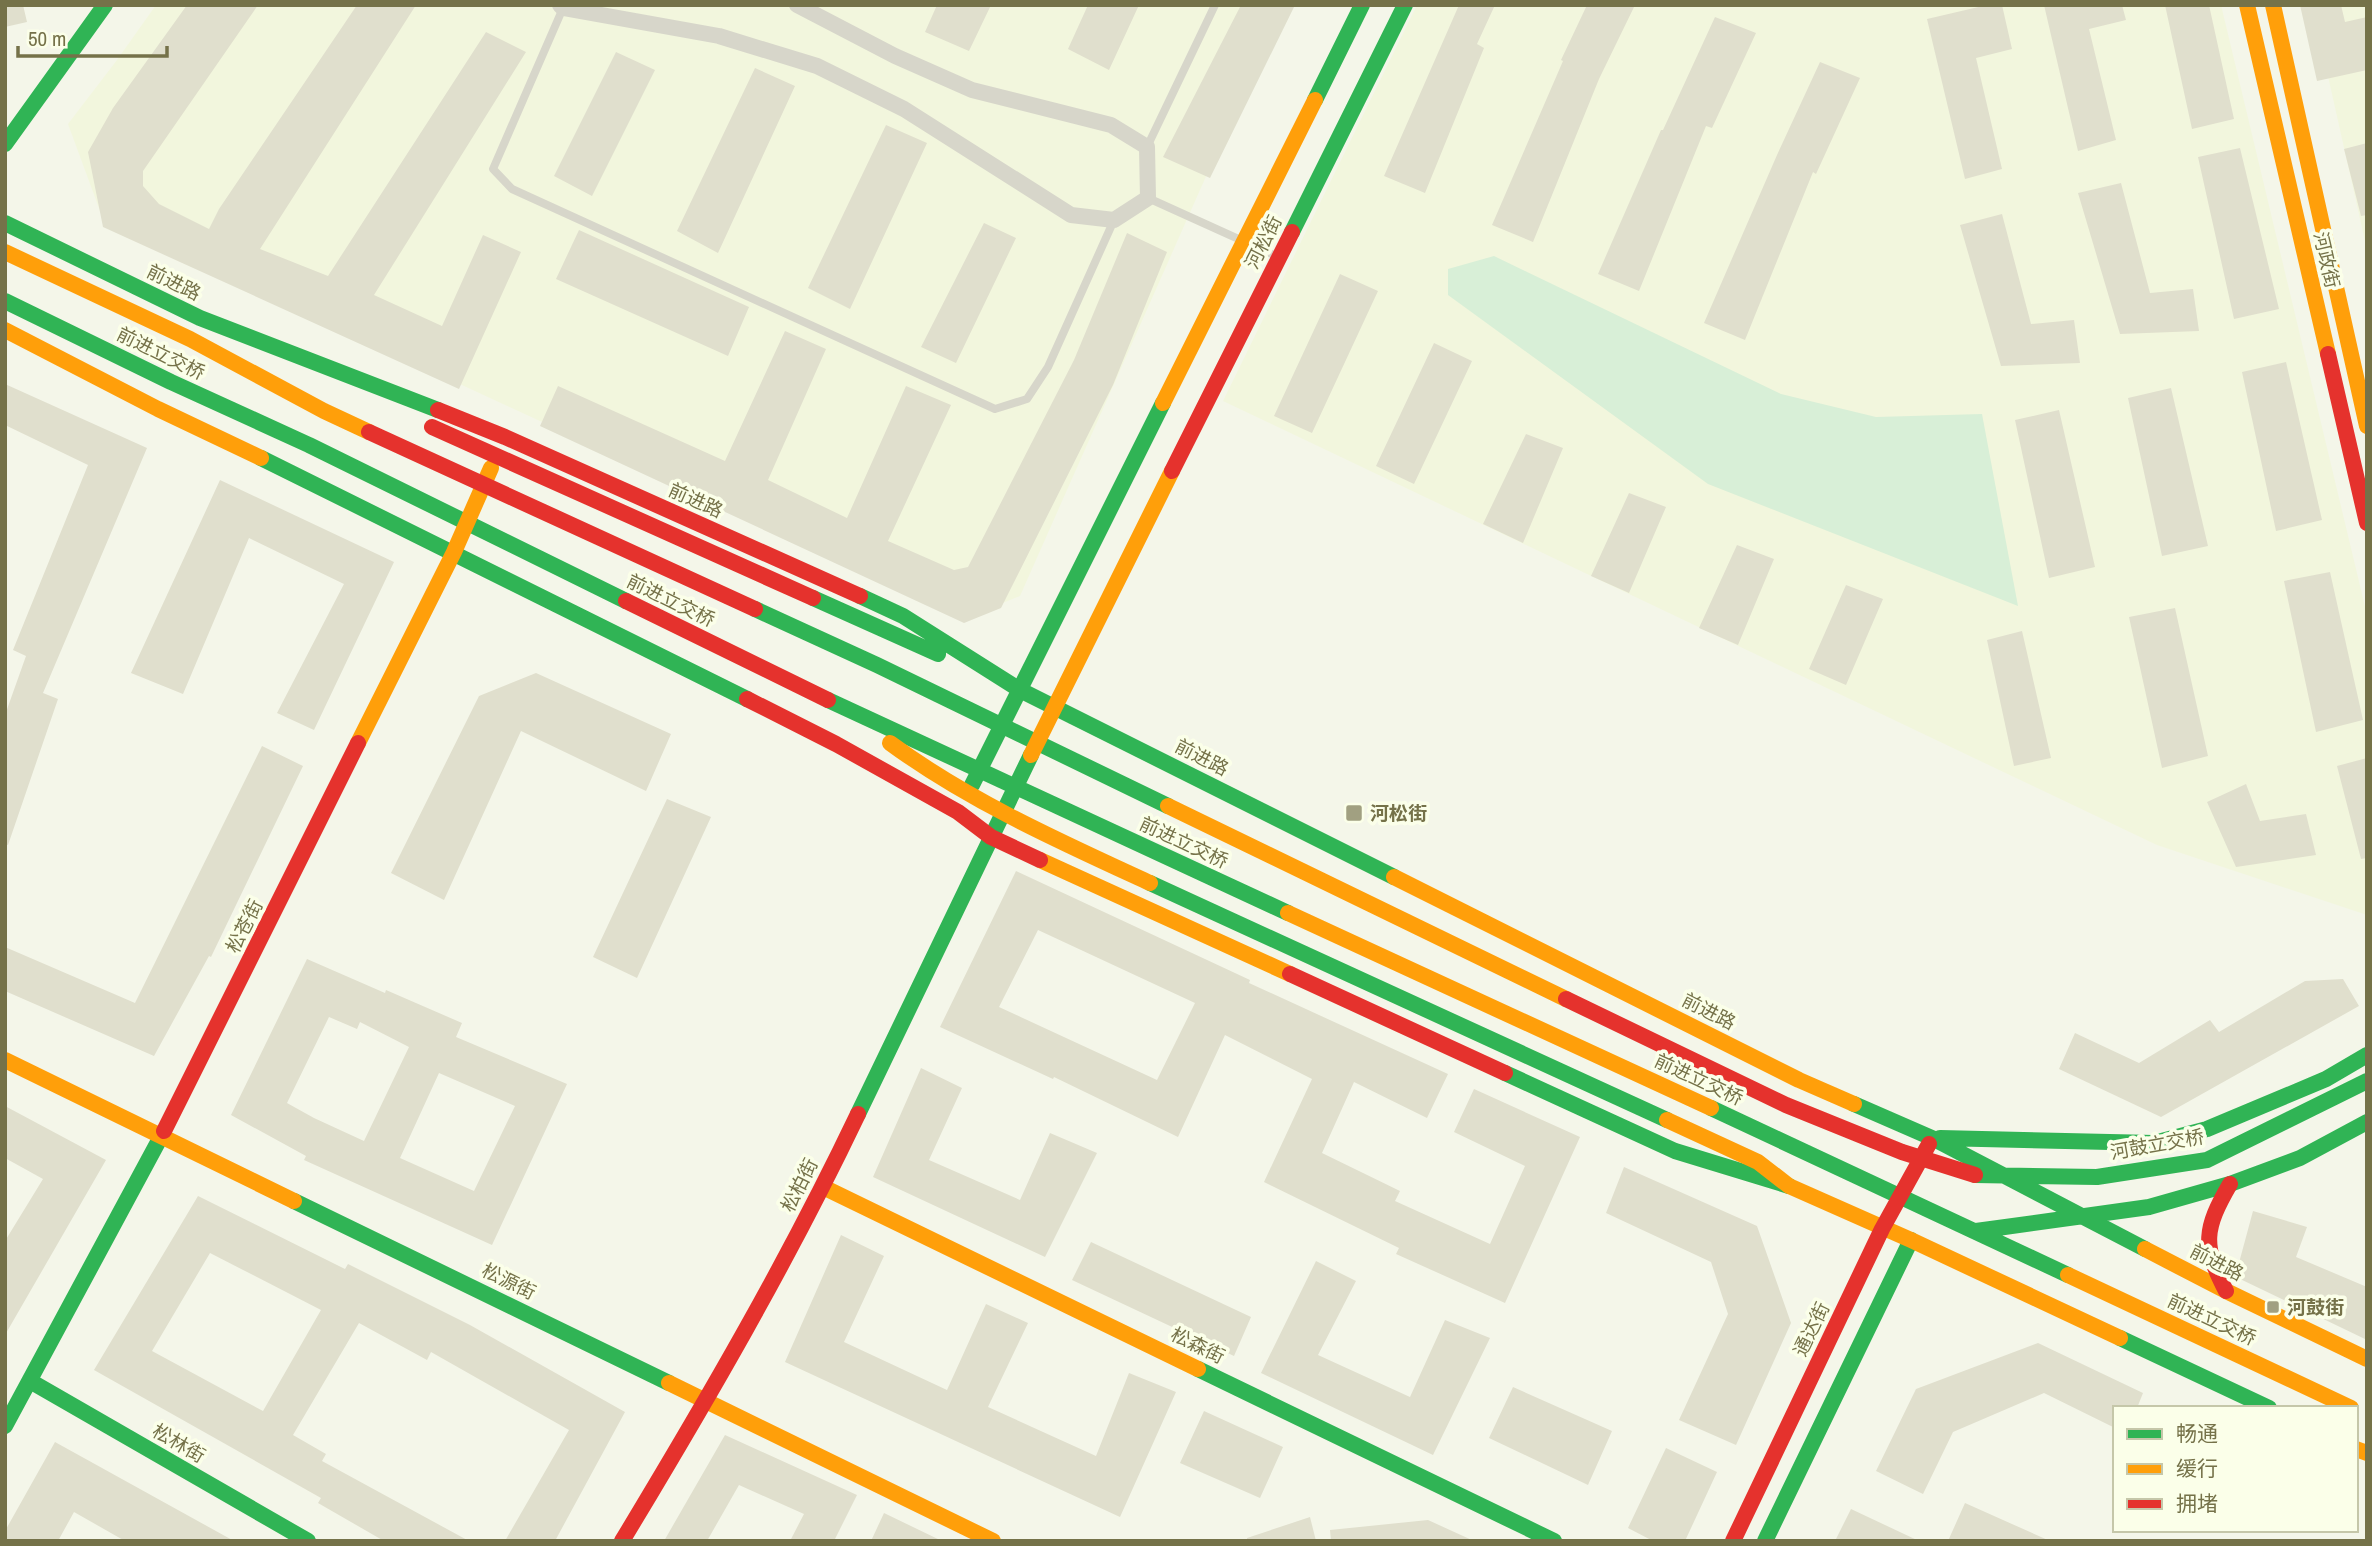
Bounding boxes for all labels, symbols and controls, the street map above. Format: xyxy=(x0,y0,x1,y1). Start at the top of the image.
scale bar xyxy=(18,14,166,58)
text: 50 m xyxy=(28,24,66,53)
street label: 河松街 xyxy=(1238,211,1288,273)
street label: 河政街 xyxy=(2308,229,2346,291)
street label: 前进路 xyxy=(143,258,205,306)
street label: 前进立交桥 xyxy=(113,320,209,386)
street label: 前进路 xyxy=(665,477,727,523)
street label: 前进立交桥 xyxy=(623,567,719,633)
street label: 前进路 xyxy=(1171,732,1233,782)
place label: 河松街 xyxy=(1370,800,1427,826)
marker: 河松街 xyxy=(1344,803,1364,823)
street label: 前进立交桥 xyxy=(1135,810,1233,874)
street label: 松苍街 xyxy=(219,895,269,957)
street label: 前进路 xyxy=(1678,986,1740,1036)
street label: 前进立交桥 xyxy=(1650,1047,1748,1111)
street label: 河鼓立交桥 xyxy=(2108,1123,2206,1165)
street label: 松柏街 xyxy=(774,1154,824,1216)
street label: 前进路 xyxy=(2186,1237,2248,1287)
street label: 松源街 xyxy=(478,1257,540,1305)
street label: 前进立交桥 xyxy=(2163,1287,2261,1351)
place label: 河鼓街 xyxy=(2287,1294,2344,1320)
street label: 通达街 xyxy=(1787,1298,1835,1360)
marker: 河鼓街 xyxy=(2265,1299,2281,1315)
street label: 松森街 xyxy=(1167,1321,1229,1369)
legend xyxy=(2113,1406,2358,1532)
street label: 松林街 xyxy=(148,1417,210,1469)
text: 畅通 xyxy=(2176,1419,2218,1448)
text: 缓行 xyxy=(2176,1454,2218,1483)
text: 拥堵 xyxy=(2176,1489,2218,1518)

